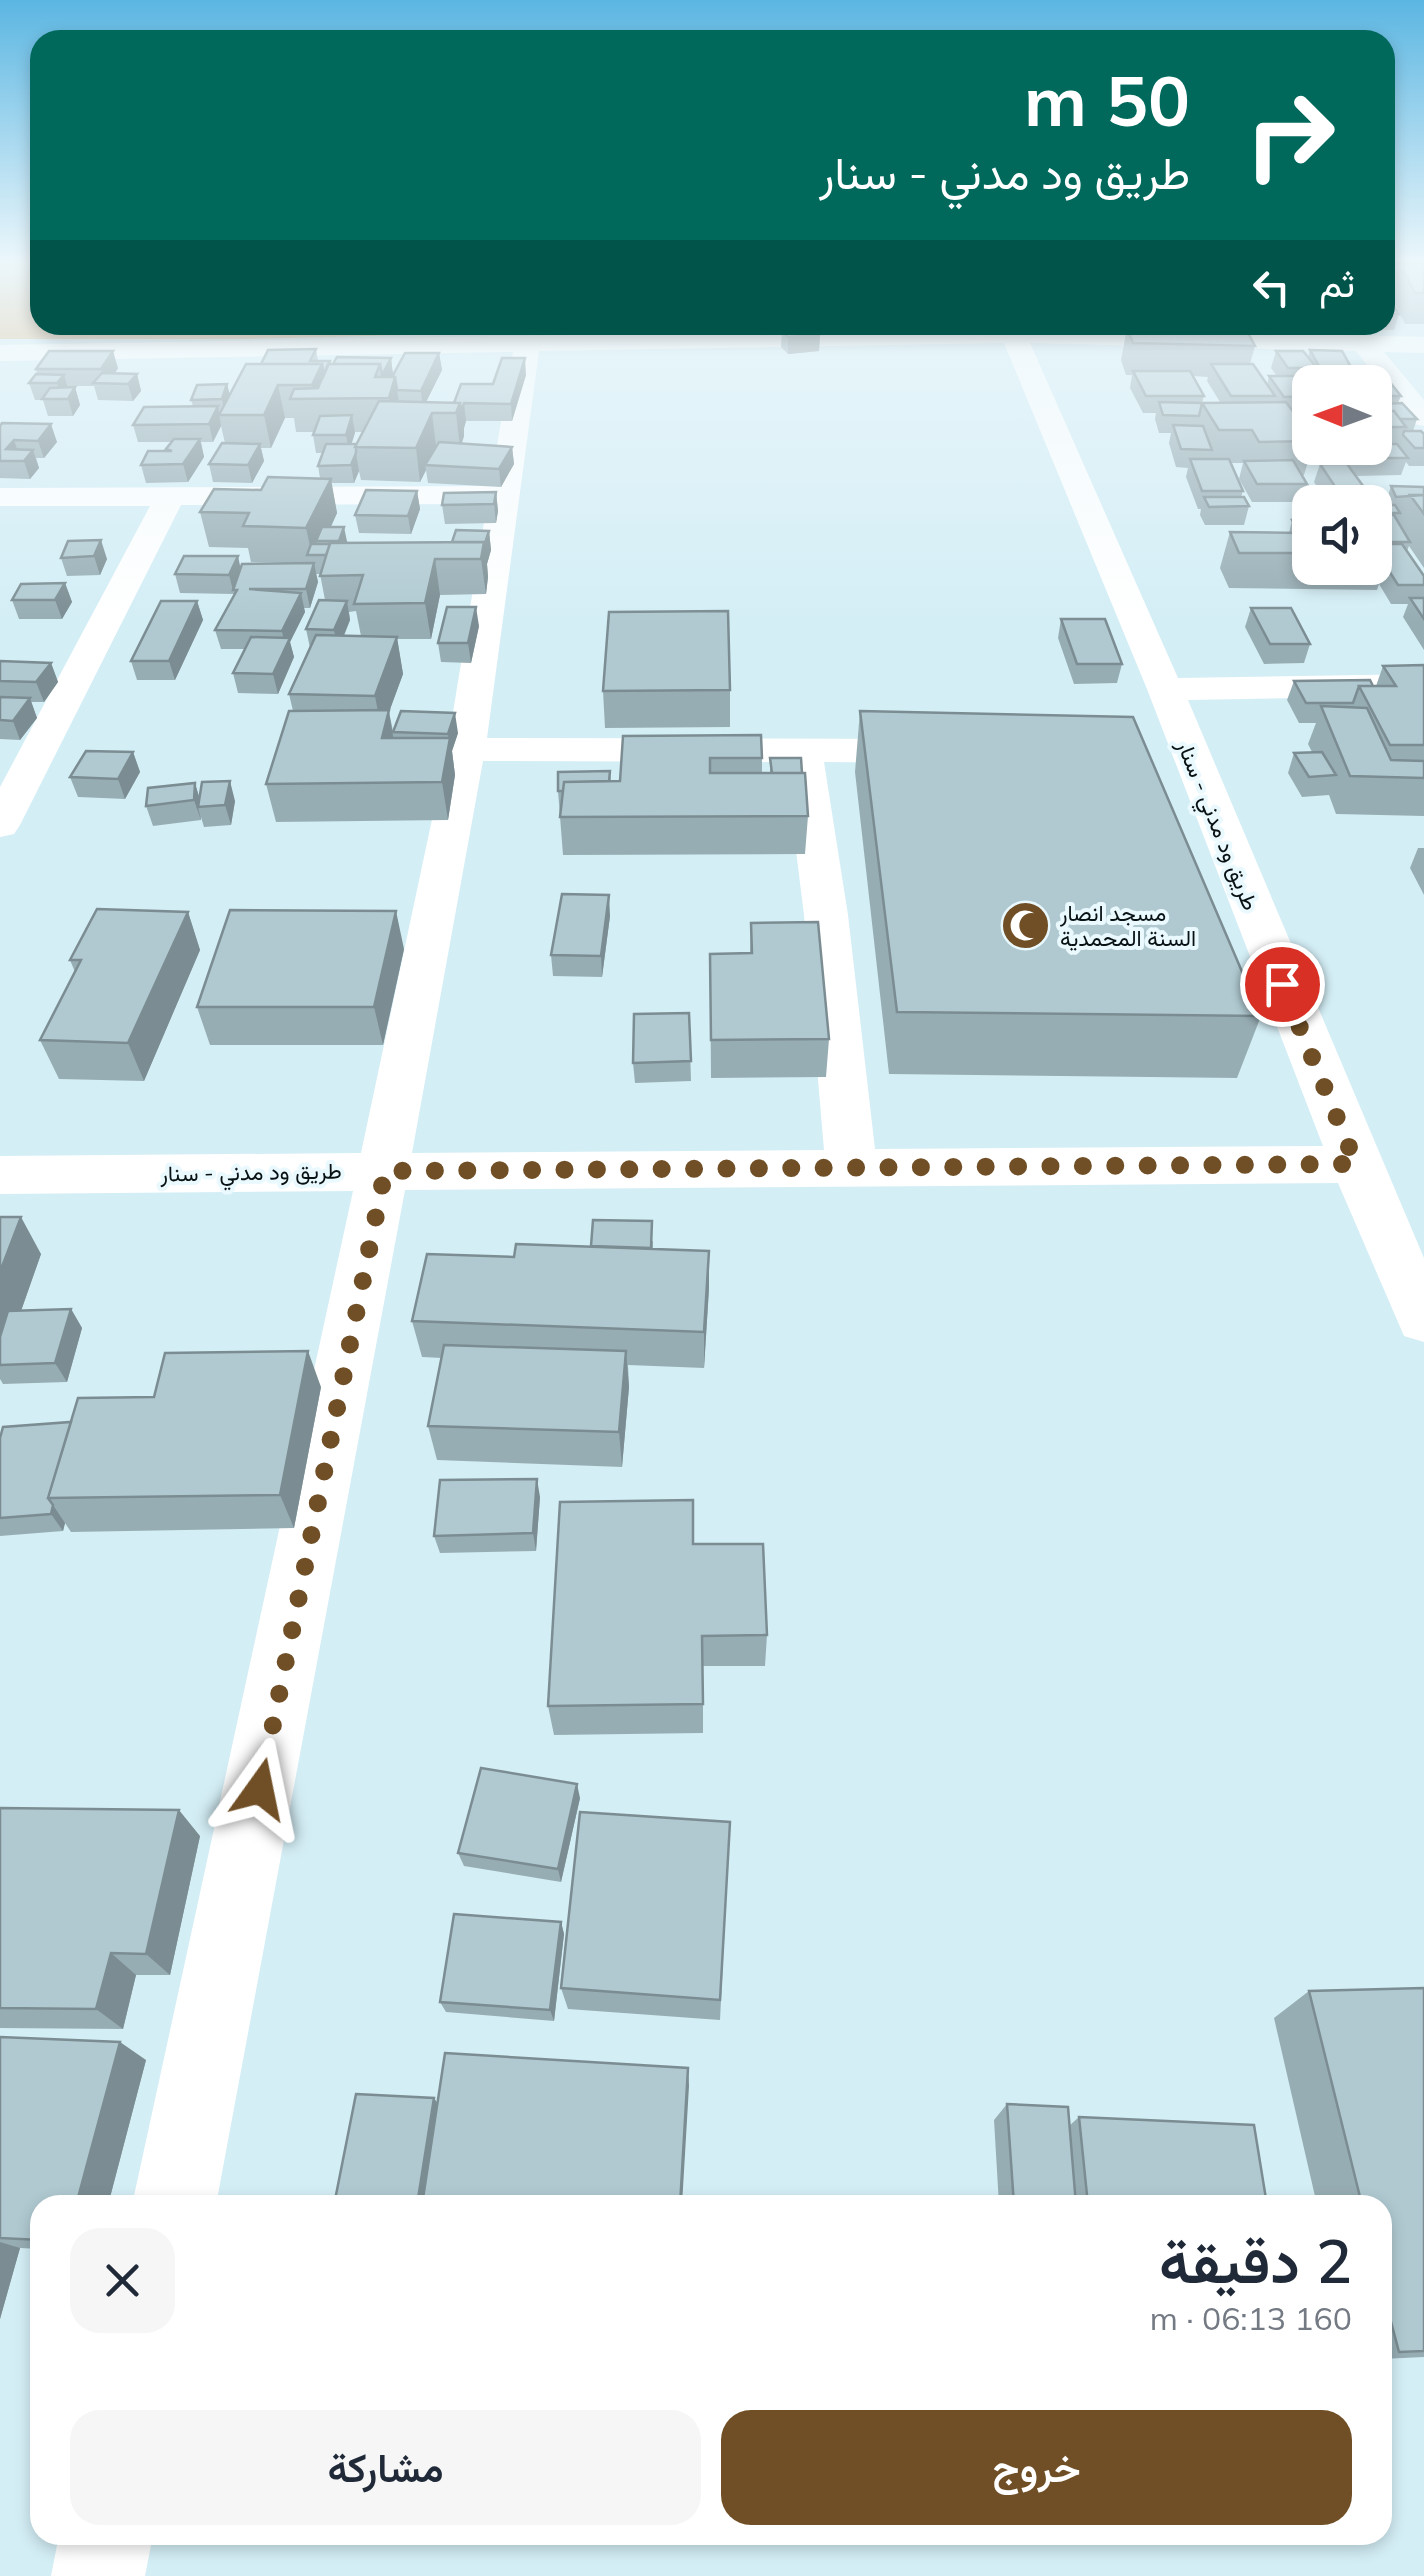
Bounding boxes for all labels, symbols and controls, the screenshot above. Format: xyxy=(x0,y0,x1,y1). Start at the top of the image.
text: 50 m xyxy=(1024,56,1190,144)
icon: right xyxy=(1225,70,1355,200)
text: طريق ود مدني - سنار xyxy=(819,144,1190,200)
text: ثم xyxy=(1319,259,1355,307)
icon: left xyxy=(1244,260,1299,315)
north arrow xyxy=(1292,365,1392,465)
map controls xyxy=(1292,365,1392,585)
button: sound xyxy=(1292,485,1392,585)
street label: طريق ود مدني - سنار xyxy=(1166,735,1265,916)
place label: مسجد انصار السنة المحمدية xyxy=(1059,899,1196,952)
mosque icon: مسجد انصار السنة المحمدية xyxy=(999,900,1051,952)
pin xyxy=(1240,942,1325,1027)
icon: arrive xyxy=(1255,957,1310,1012)
street label: طريق ود مدني - سنار xyxy=(159,1156,342,1193)
position arrow xyxy=(208,1737,312,1841)
text: 2 دقيقة xyxy=(1159,2223,1352,2298)
button: close xyxy=(70,2228,175,2333)
text: 160 m · 06:13 xyxy=(1150,2298,1352,2338)
button: مشاركة xyxy=(70,2410,701,2525)
button: خروج xyxy=(721,2410,1352,2525)

